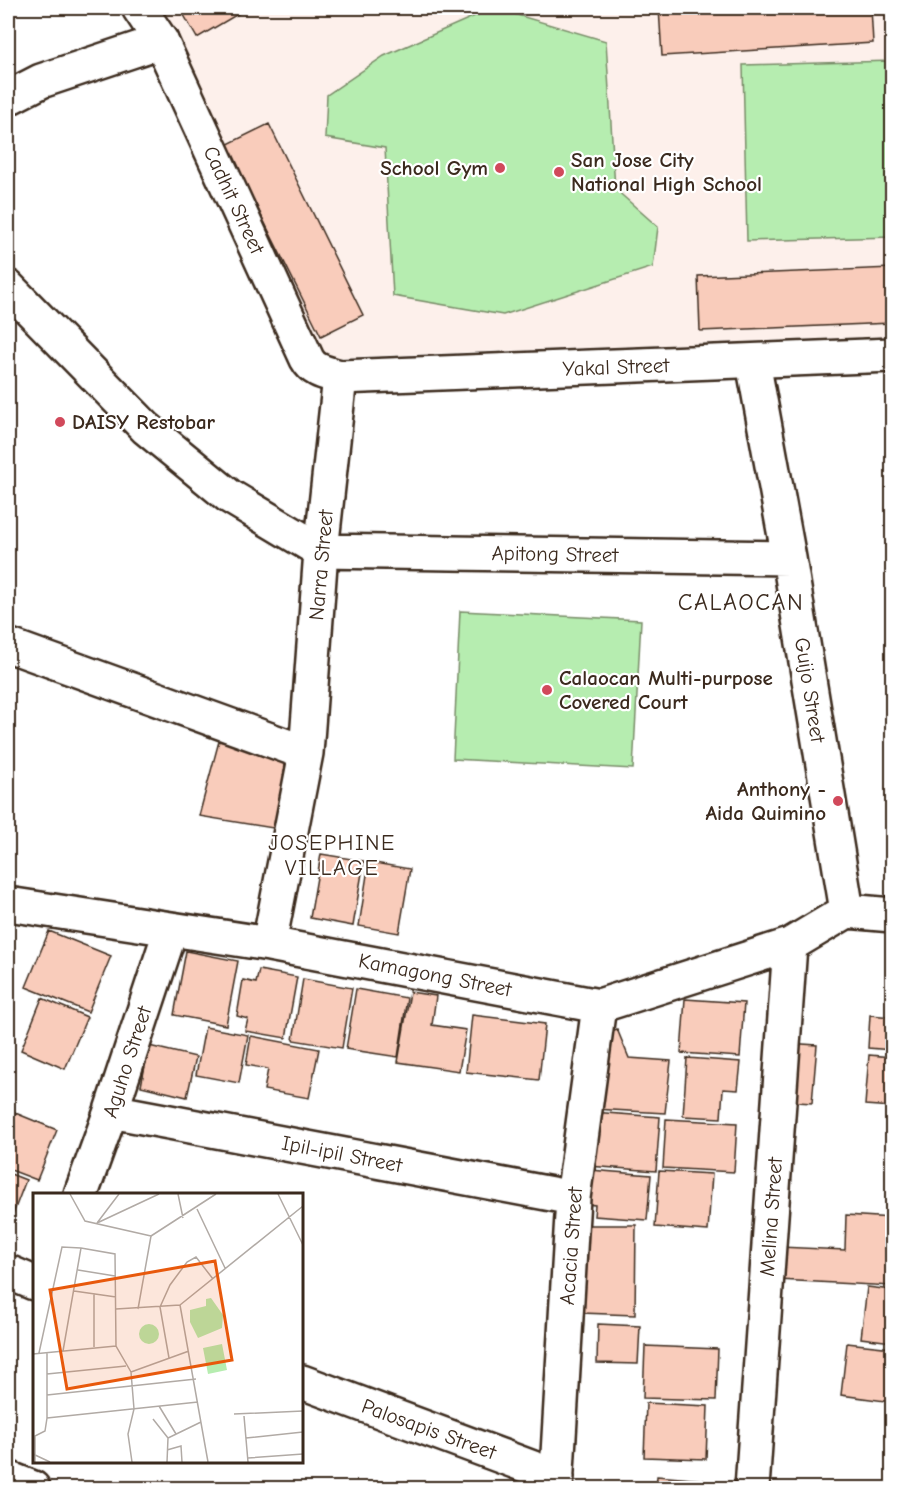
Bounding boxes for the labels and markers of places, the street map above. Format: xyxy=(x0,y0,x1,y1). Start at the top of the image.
place label: San Jose City National High School xyxy=(571,148,762,196)
place label: School Gym xyxy=(380,156,488,180)
marker: School Gym xyxy=(493,161,507,175)
marker: San Jose City National High School xyxy=(552,165,566,179)
place label: DAISY Restobar xyxy=(72,410,216,434)
marker: DAISY Restobar xyxy=(53,415,67,429)
place label: Calaocan Multi-purpose Covered Court xyxy=(559,666,773,714)
marker: Calaocan Multi-purpose Covered Court xyxy=(540,683,554,697)
place label: Anthony - Aida Quimino xyxy=(706,777,826,825)
marker: Anthony - Aida Quimino xyxy=(831,794,845,808)

